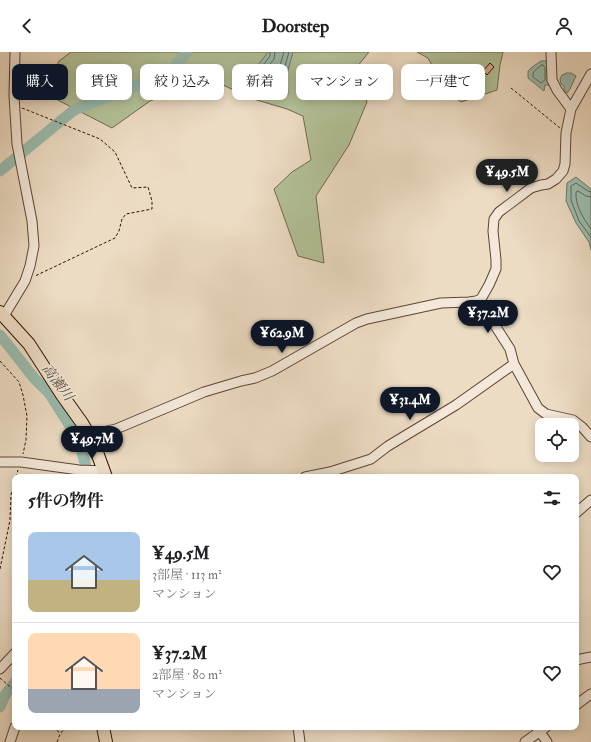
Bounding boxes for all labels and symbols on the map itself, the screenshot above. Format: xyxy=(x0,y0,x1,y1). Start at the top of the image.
pin: ¥49.5M xyxy=(474,159,540,193)
pin: ¥37.2M xyxy=(455,300,521,334)
pin: ¥62.9M xyxy=(249,320,315,354)
water label: 高瀬川 xyxy=(38,360,78,406)
pin: ¥31.4M xyxy=(377,387,443,421)
pin: ¥49.7M xyxy=(59,426,125,460)

